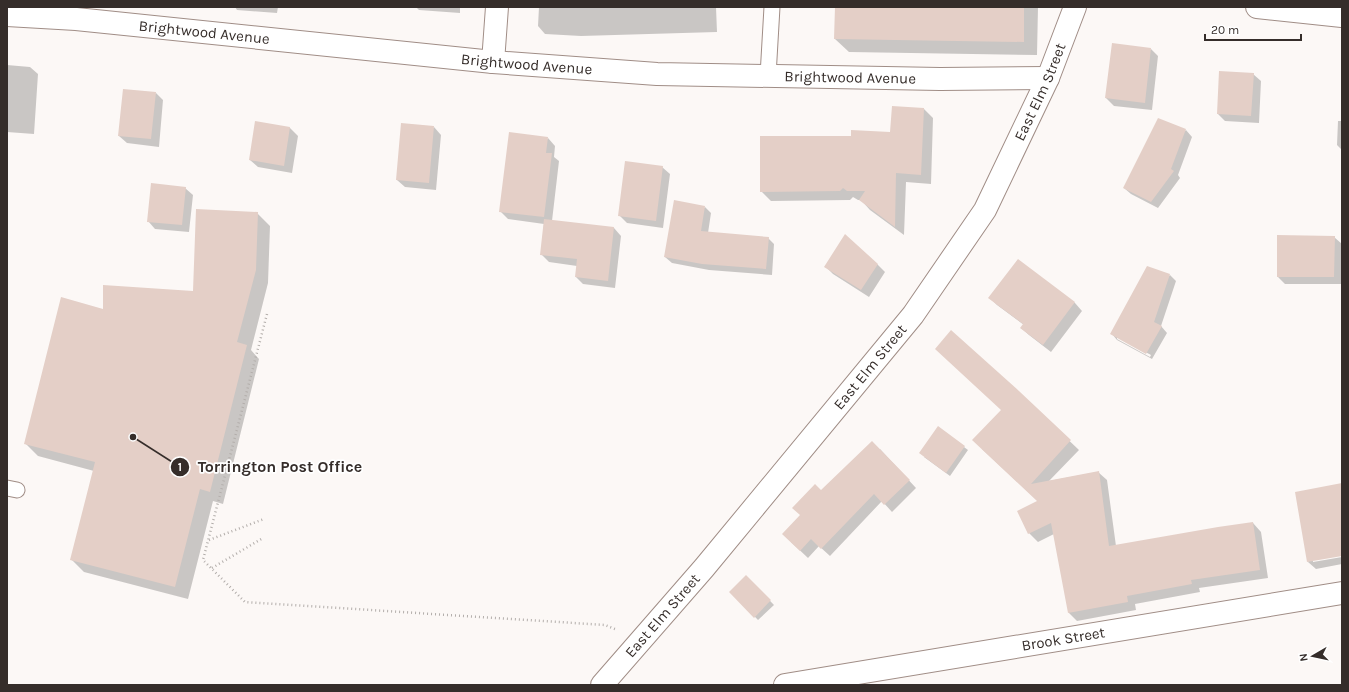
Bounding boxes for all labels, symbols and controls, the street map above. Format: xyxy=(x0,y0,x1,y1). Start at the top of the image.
scale bar xyxy=(1205,16,1301,42)
street label: Brightwood Avenue xyxy=(138,17,271,48)
text: 20 m xyxy=(1211,23,1239,37)
street label: East Elm Street xyxy=(1010,40,1070,144)
street label: Brightwood Avenue xyxy=(460,50,593,78)
street label: Brightwood Avenue xyxy=(784,67,916,88)
street label: East Elm Street xyxy=(830,320,911,413)
callout: Torrington Post Office xyxy=(170,453,371,481)
text: Torrington Post Office xyxy=(198,457,362,476)
text: 1 xyxy=(178,460,182,474)
street label: East Elm Street xyxy=(621,570,704,661)
street label: Brook Street xyxy=(1020,623,1107,655)
north arrow xyxy=(1293,636,1333,676)
text: N xyxy=(1297,653,1311,662)

